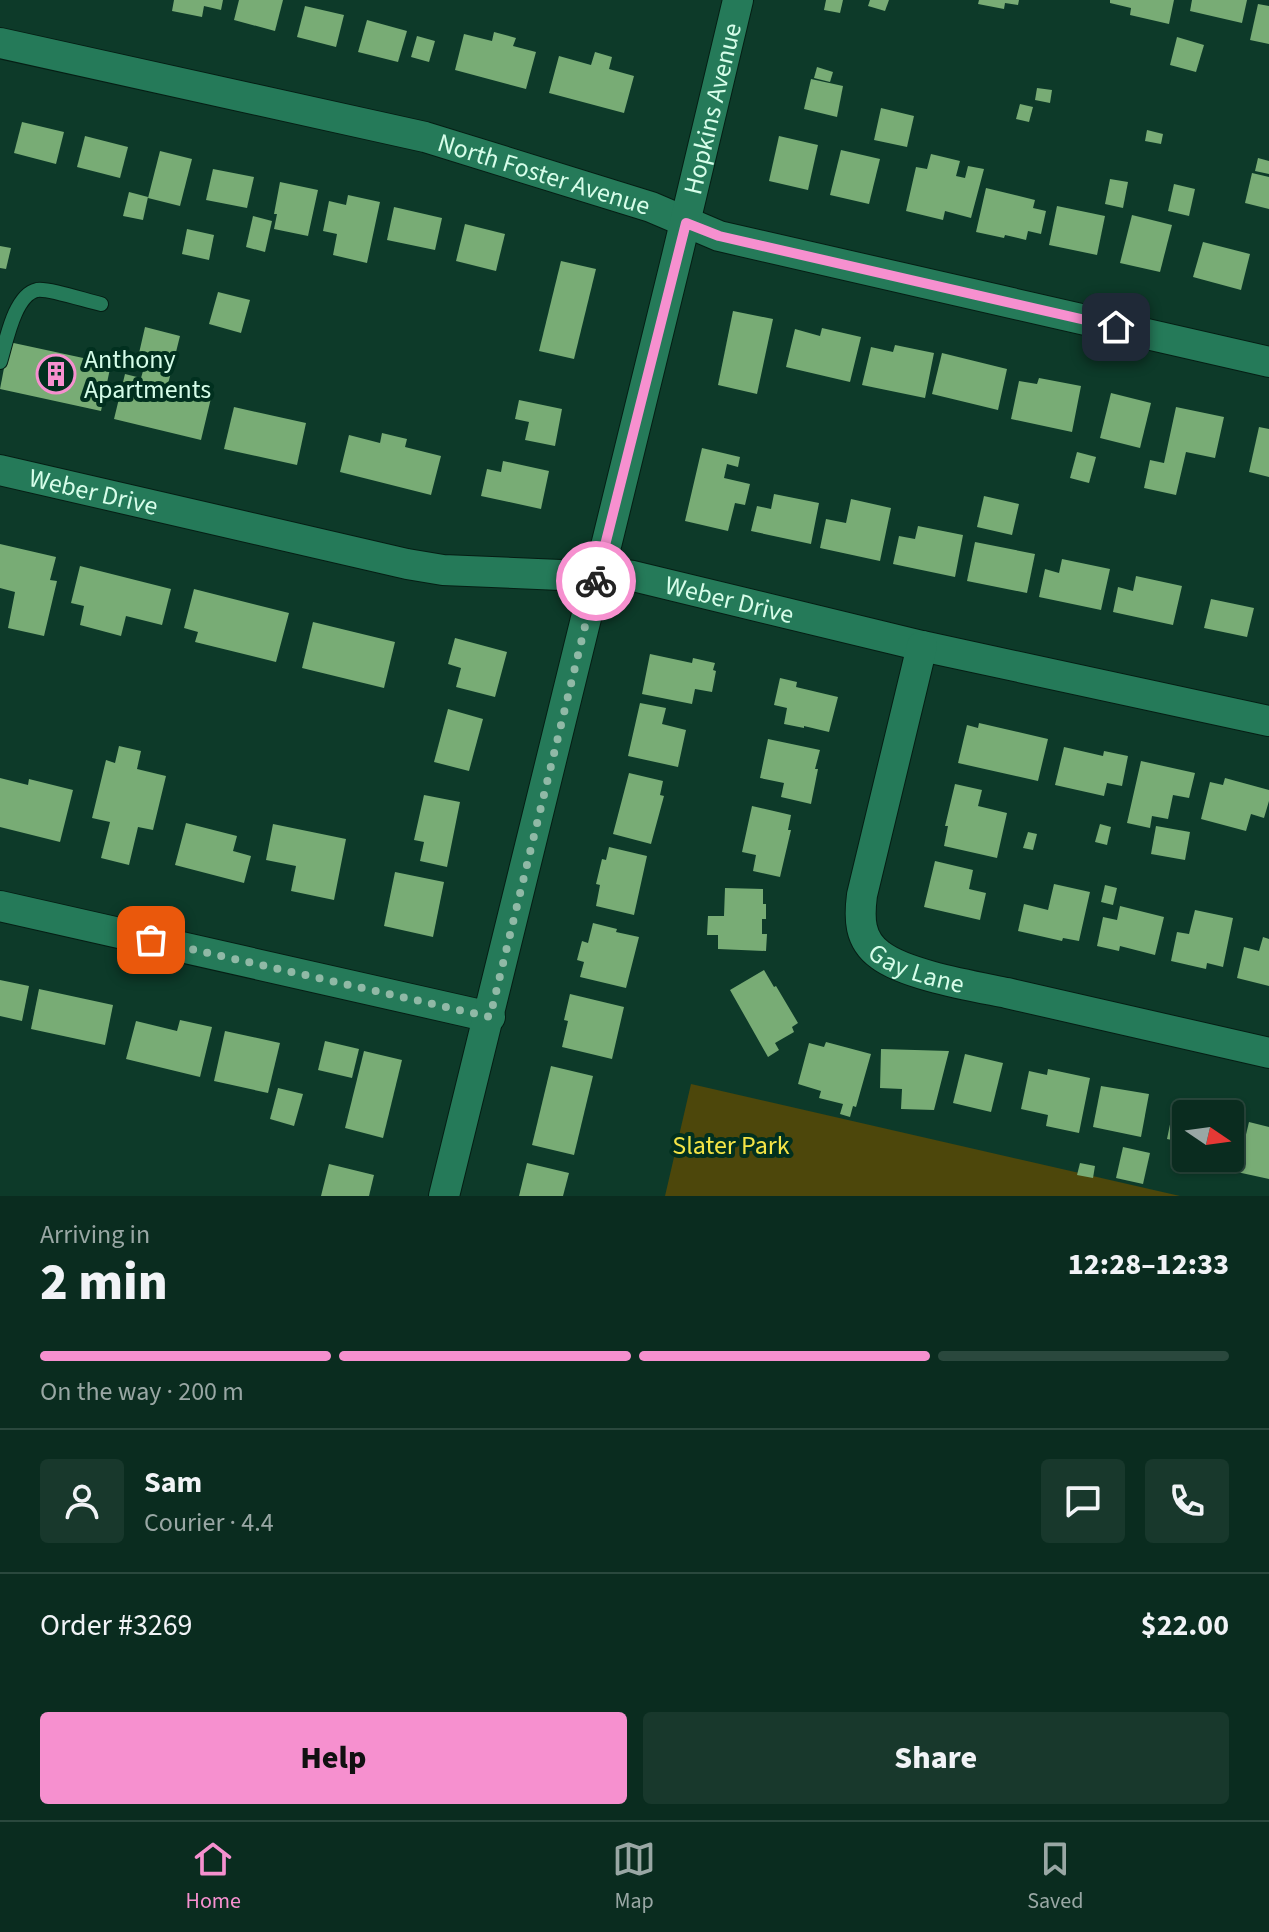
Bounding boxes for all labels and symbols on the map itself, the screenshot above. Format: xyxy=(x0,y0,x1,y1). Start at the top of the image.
street label: Hopkins Avenue xyxy=(674,19,750,198)
street label: North Foster Avenue xyxy=(433,124,655,224)
pin xyxy=(1082,293,1150,361)
place label: Anthony Apartments xyxy=(84,341,211,408)
building icon: Anthony Apartments xyxy=(35,353,77,395)
street label: Weber Drive xyxy=(25,459,162,524)
courier xyxy=(556,541,636,621)
street label: Weber Drive xyxy=(661,566,798,633)
pin xyxy=(117,906,185,974)
street label: Gay Lane xyxy=(860,934,968,1002)
north arrow xyxy=(1172,1100,1244,1172)
park label: Slater Park xyxy=(672,1127,790,1164)

